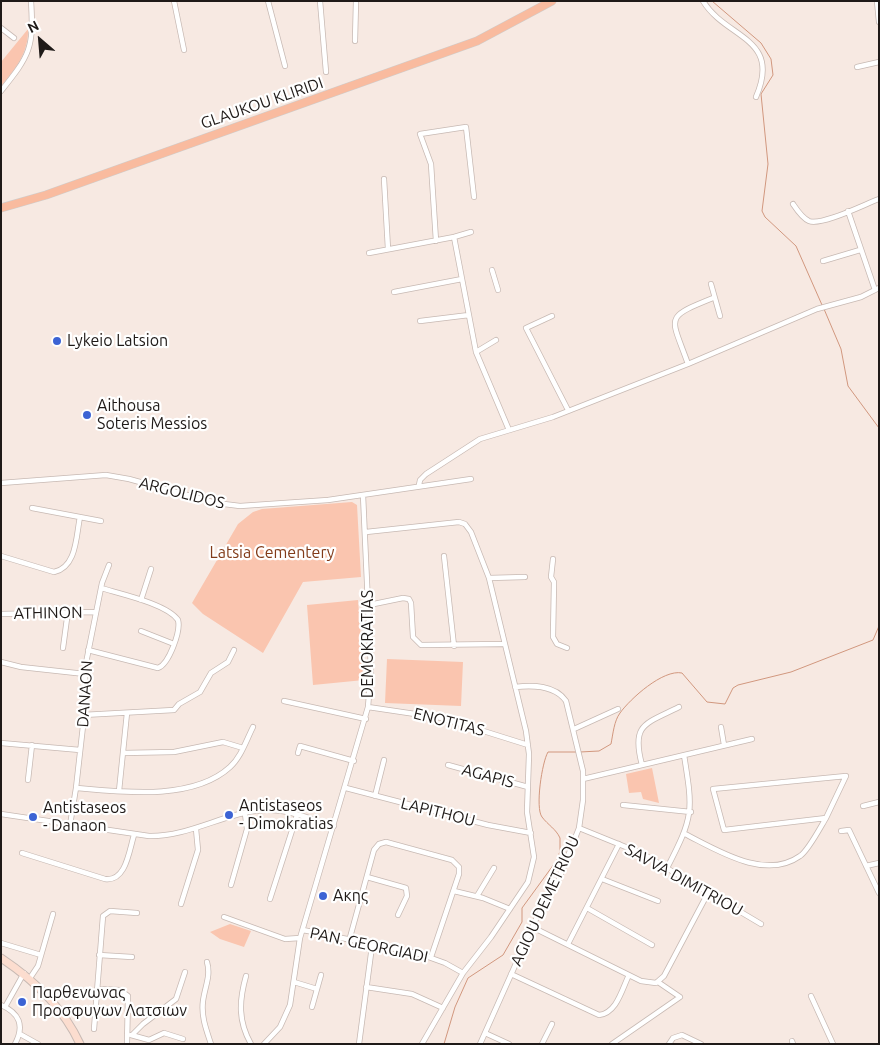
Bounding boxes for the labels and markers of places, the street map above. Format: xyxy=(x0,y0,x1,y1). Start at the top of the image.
place label: Lykeio Latsion xyxy=(67,331,168,351)
marker: Lykeio Latsion xyxy=(51,335,63,347)
place label: Aithousa Soteris Messios xyxy=(97,396,207,434)
marker: Aithousa Soteris Messios xyxy=(81,409,93,421)
place label: Antistaseos - Dimokratias xyxy=(239,796,333,834)
place label: Antistaseos - Danaon xyxy=(43,798,126,836)
marker: Antistaseos - Dimokratias xyxy=(223,809,235,821)
marker: Antistaseos - Danaon xyxy=(27,811,39,823)
place label: Ακης xyxy=(333,886,368,906)
marker: Ακης xyxy=(317,890,329,902)
place label: Παρθενωνας Προσφυγων Λατσιων xyxy=(32,983,187,1021)
marker: Παρθενωνας Προσφυγων Λατσιων xyxy=(16,996,28,1008)

